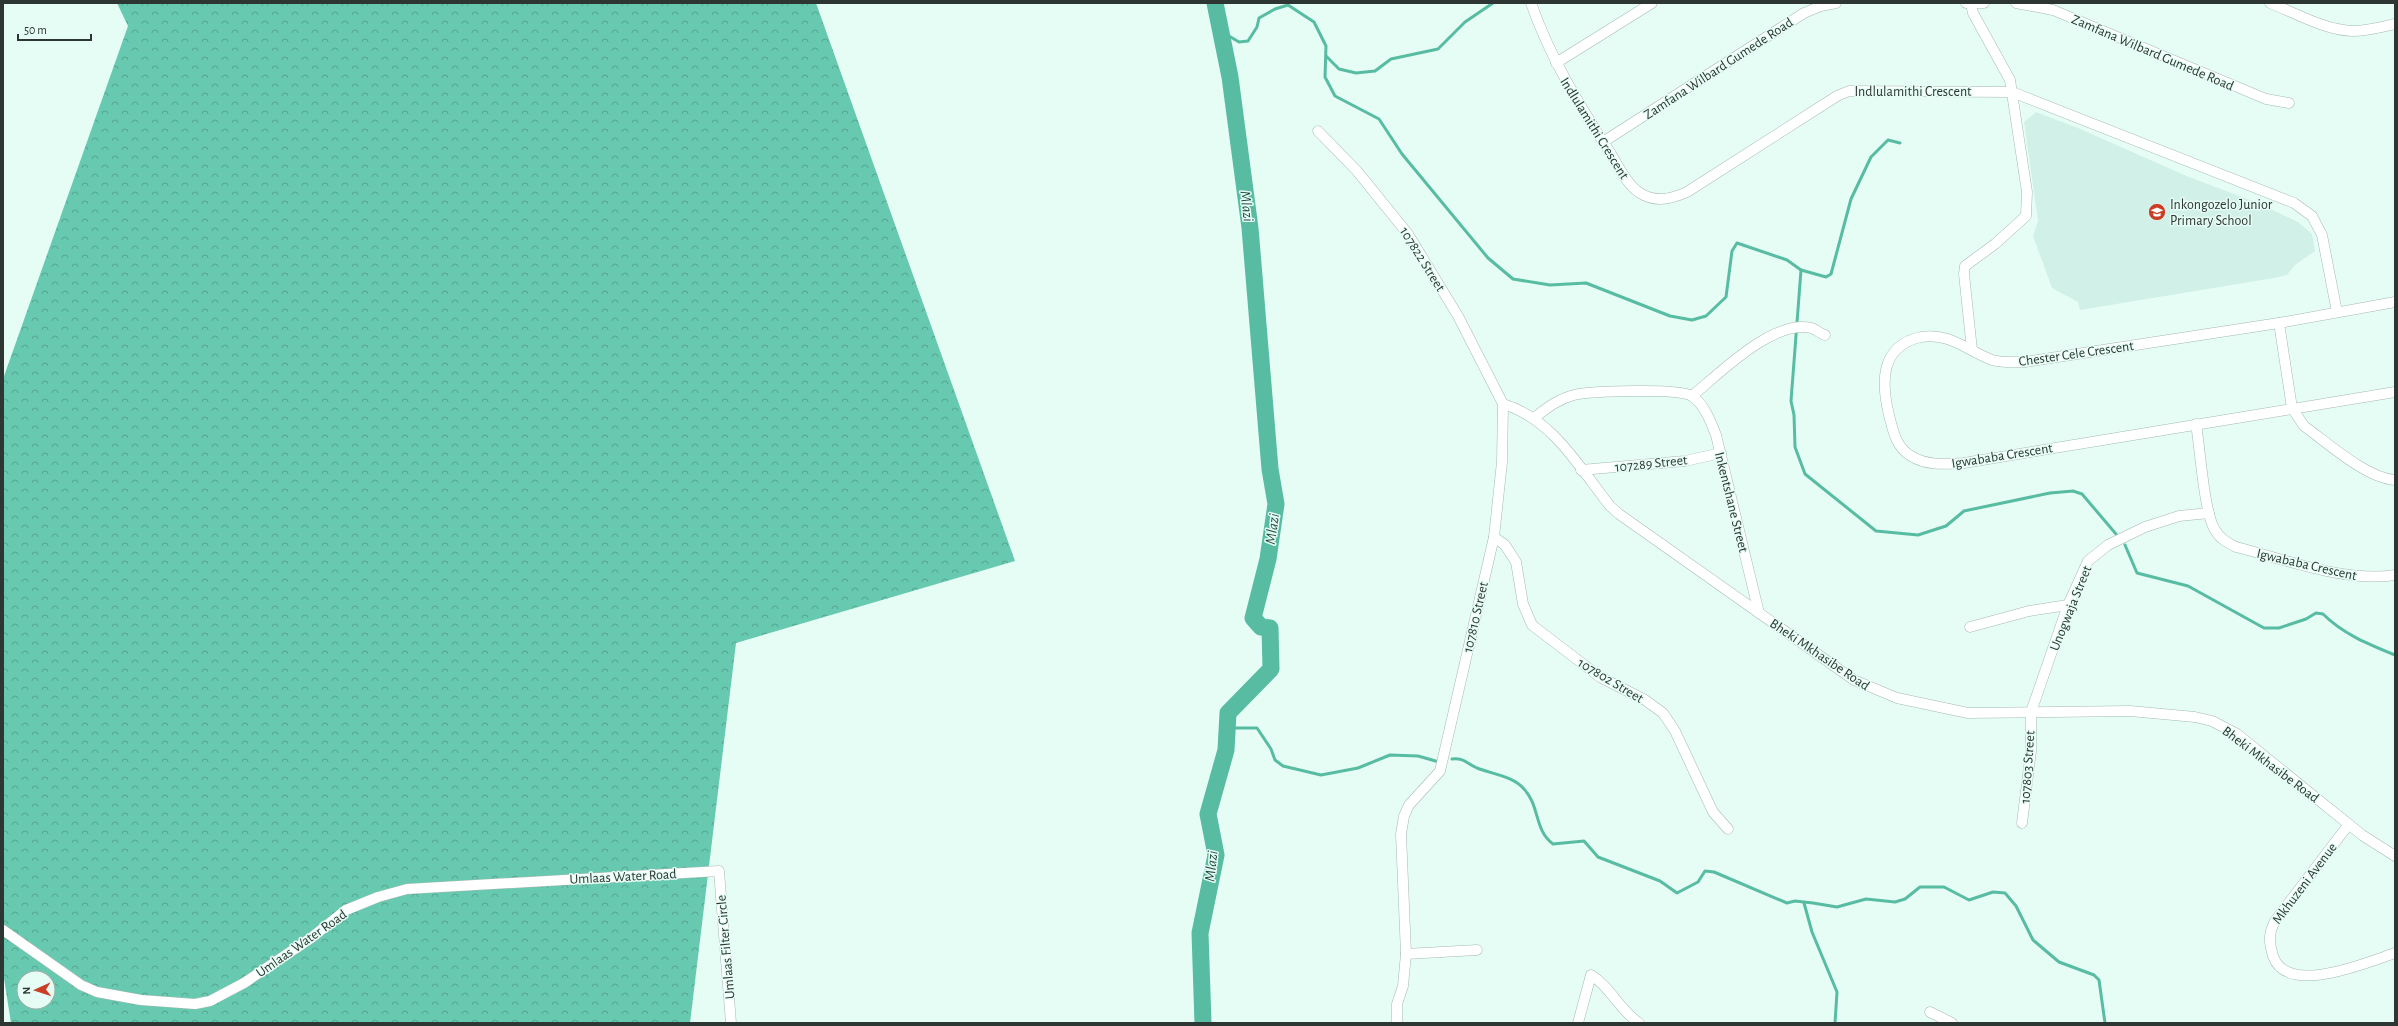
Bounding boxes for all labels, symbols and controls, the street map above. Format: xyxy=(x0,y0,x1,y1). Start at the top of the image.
street label: Zamfana Wilbard Gumede Road xyxy=(2069,12,2236,94)
street label: Zamfana Wilbard Gumede Road xyxy=(1641,15,1796,122)
scale bar xyxy=(18,16,91,42)
text: 50 m xyxy=(24,24,47,36)
street label: Indlulamithi Crescent xyxy=(1557,75,1631,182)
street label: Indlulamithi Crescent xyxy=(1854,85,1972,99)
water label: Mlazi xyxy=(1237,190,1256,222)
place label: Inkongozelo Junior Primary School xyxy=(2170,198,2273,228)
school or university icon: Inkongozelo Junior Primary School xyxy=(2147,202,2167,222)
street label: 107822 Street xyxy=(1397,225,1448,295)
street label: Chester Cele Crescent xyxy=(2018,339,2135,369)
street label: Igwababa Crescent xyxy=(1951,441,2054,471)
street label: Inkentshane Street xyxy=(1712,451,1750,554)
street label: 107289 Street xyxy=(1614,453,1689,475)
water label: Mlazi xyxy=(1263,513,1282,545)
street label: Igwababa Crescent xyxy=(2255,547,2359,583)
street label: Unogwaja Street xyxy=(2047,563,2095,653)
street label: 107810 Street xyxy=(1461,580,1491,654)
street label: Bheki Mkhasibe Road xyxy=(1767,616,1872,693)
street label: 107802 Street xyxy=(1575,656,1646,706)
street label: Bheki Mkhasibe Road xyxy=(2220,724,2321,806)
street label: 107803 Street xyxy=(2018,730,2038,804)
street label: Mkhuzeni Avenue xyxy=(2270,840,2340,927)
water label: Mlazi xyxy=(1202,850,1221,882)
street label: Umlaas Water Road xyxy=(569,867,677,887)
street label: Umlaas Filter Circle xyxy=(714,894,738,1000)
street label: Umlaas Water Road xyxy=(254,907,349,980)
north arrow xyxy=(16,970,56,1010)
text: N xyxy=(21,986,32,995)

